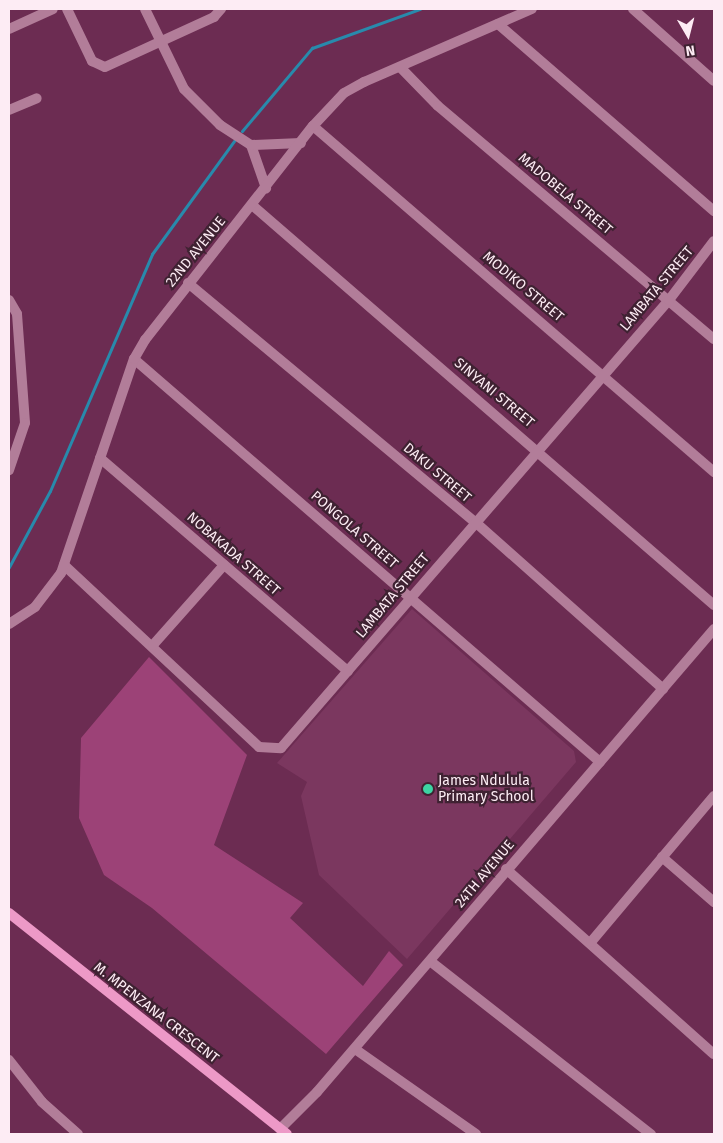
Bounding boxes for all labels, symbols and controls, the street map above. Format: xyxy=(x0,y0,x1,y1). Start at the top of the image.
north arrow xyxy=(663,10,713,60)
text: N xyxy=(684,41,696,59)
street label: MADOBELA STREET xyxy=(515,150,615,238)
street label: 22ND AVENUE xyxy=(163,213,229,291)
street label: LAMBATA STREET xyxy=(617,243,697,335)
street label: MODIKO STREET xyxy=(479,248,567,326)
street label: SINYANI STREET xyxy=(451,355,537,431)
street label: DAKU STREET xyxy=(400,440,474,506)
street label: PONGOLA STREET xyxy=(307,488,401,572)
street label: NOBAKADA STREET xyxy=(183,509,283,599)
street label: LAMBATA STREET xyxy=(353,550,433,642)
place label: James Ndulula Primary School xyxy=(438,773,534,806)
marker: James Ndulula Primary School xyxy=(422,783,434,795)
street label: 24TH AVENUE xyxy=(452,837,518,911)
street label: M. MPENZANA CRESCENT xyxy=(90,959,222,1067)

